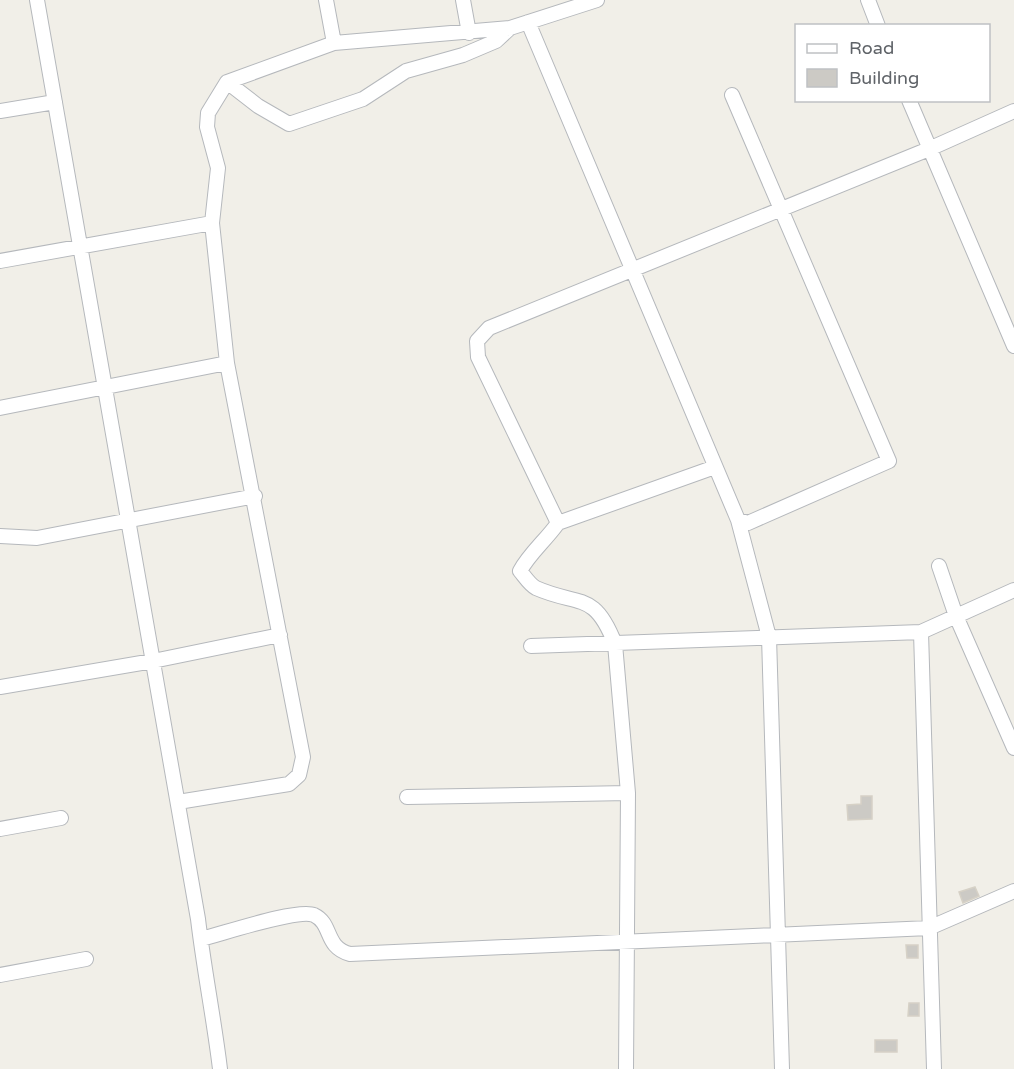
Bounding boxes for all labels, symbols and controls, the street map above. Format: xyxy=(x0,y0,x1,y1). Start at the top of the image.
legend xyxy=(795,24,990,102)
text: Road xyxy=(849,37,894,59)
text: Building xyxy=(849,67,919,89)

